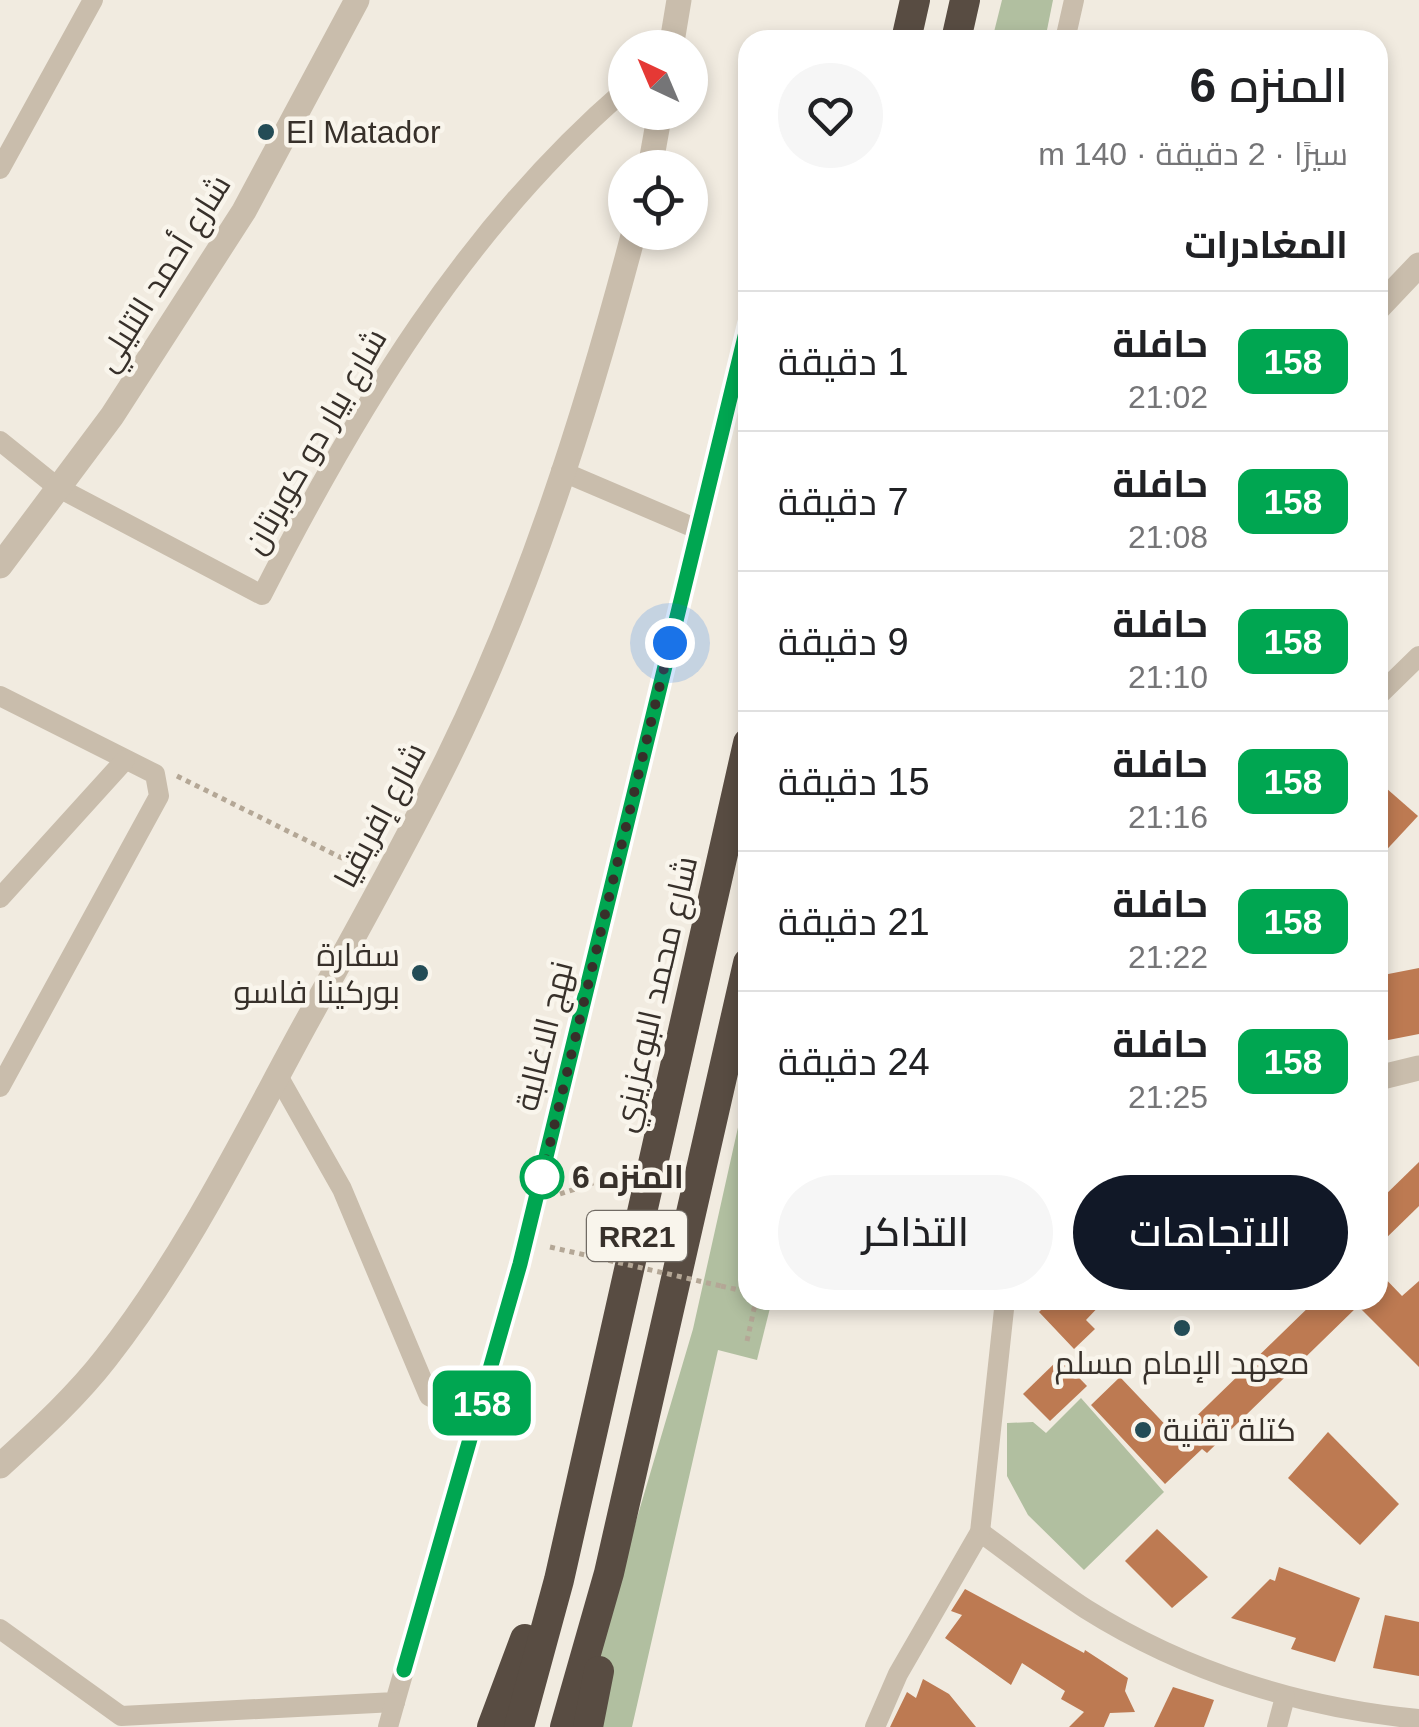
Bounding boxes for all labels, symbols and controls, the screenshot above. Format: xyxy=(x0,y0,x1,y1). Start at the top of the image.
north arrow xyxy=(608,30,708,130)
map controls xyxy=(608,30,708,250)
text: المنزه 6 xyxy=(1189,59,1348,112)
button: heart xyxy=(778,63,883,168)
place label: El Matador xyxy=(286,114,441,150)
marker: El Matador xyxy=(255,121,277,143)
text: سيرًا · 2 دقيقة · 140 m xyxy=(1038,136,1348,172)
button: locate xyxy=(608,150,708,250)
street label: شارع أحمد التليلي xyxy=(87,167,244,381)
text: المغادرات xyxy=(1185,224,1348,266)
street label: شارع بيار دو كوبرتان xyxy=(236,322,397,562)
text: حافلة xyxy=(1112,323,1208,365)
text: 1 دقيقة xyxy=(778,341,909,383)
text: 158 xyxy=(1264,342,1322,381)
text: 21:02 xyxy=(1128,379,1208,415)
text: حافلة xyxy=(1112,463,1208,505)
text: 7 دقيقة xyxy=(778,481,909,523)
text: 158 xyxy=(1264,482,1322,521)
text: 21:08 xyxy=(1128,519,1208,555)
text: حافلة xyxy=(1112,603,1208,645)
your location xyxy=(645,618,695,668)
text: 9 دقيقة xyxy=(778,621,909,663)
text: 158 xyxy=(1264,622,1322,661)
text: 21:10 xyxy=(1128,659,1208,695)
street label: شارع إفريقيا xyxy=(327,736,437,895)
text: حافلة xyxy=(1112,743,1208,785)
text: 15 دقيقة xyxy=(778,761,930,803)
text: 158 xyxy=(1264,762,1322,801)
text: 21:16 xyxy=(1128,799,1208,835)
street label: شارع محمد البوعزيزي xyxy=(606,853,711,1137)
text: حافلة xyxy=(1112,883,1208,925)
text: 21 دقيقة xyxy=(778,901,930,943)
text: 158 xyxy=(1264,902,1322,941)
place label: سفارة بوركينا فاسو xyxy=(234,937,400,1010)
text: 21:22 xyxy=(1128,939,1208,975)
street label: نهج الاغالبة xyxy=(508,957,584,1116)
marker: سفارة بوركينا فاسو xyxy=(409,962,431,984)
text: حافلة xyxy=(1112,1023,1208,1065)
text: 24 دقيقة xyxy=(778,1041,930,1083)
text: 158 xyxy=(1264,1042,1322,1081)
text: 21:25 xyxy=(1128,1079,1208,1115)
marker: المنزه 6 xyxy=(521,1156,563,1198)
place label: المنزه 6 xyxy=(572,1159,684,1196)
button: التذاكر xyxy=(778,1175,1053,1290)
button: الاتجاهات xyxy=(1073,1175,1348,1290)
road number: RR21 xyxy=(587,1211,687,1261)
marker: معهد الإمام مسلم xyxy=(1171,1317,1193,1339)
place label: معهد الإمام مسلم xyxy=(1054,1345,1310,1385)
line badge: 158 xyxy=(424,1370,540,1436)
text: 158 xyxy=(453,1384,511,1423)
place label: كتلة تقنية xyxy=(1163,1412,1296,1448)
marker: كتلة تقنية xyxy=(1132,1419,1154,1441)

